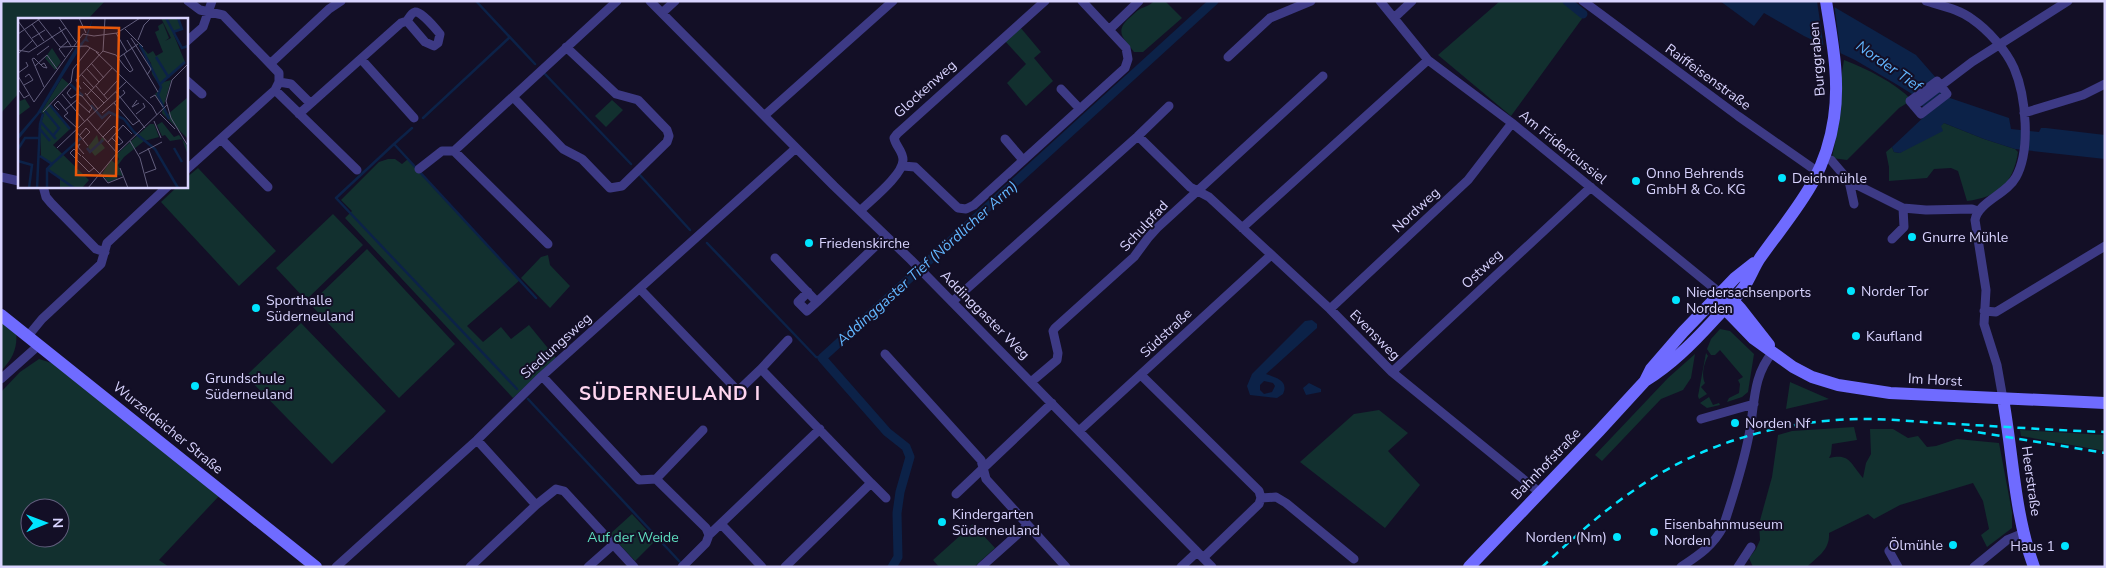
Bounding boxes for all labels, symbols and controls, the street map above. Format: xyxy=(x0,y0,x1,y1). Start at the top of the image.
inset map xyxy=(18,18,188,188)
street label: Burggraben xyxy=(1804,21,1830,97)
water label: Norder Tief xyxy=(1852,36,1928,97)
street label: Raiffeisenstraße xyxy=(1661,39,1755,115)
street label: Glockenweg xyxy=(890,56,960,122)
street label: Am Fridericussiel xyxy=(1515,106,1612,189)
place label: Onno Behrends GmbH & Co. KG xyxy=(1646,164,1746,199)
place label: Deichmühle xyxy=(1792,169,1867,188)
marker: Deichmühle xyxy=(1776,172,1788,184)
marker: Onno Behrends GmbH & Co. KG xyxy=(1630,175,1642,187)
water label: Addinggaster Tief (Nördlicher Arm) xyxy=(831,176,1022,351)
street label: Nordweg xyxy=(1388,183,1444,237)
street label: Schulpfad xyxy=(1115,196,1173,256)
place label: Gnurre Mühle xyxy=(1922,228,2008,247)
marker: Gnurre Mühle xyxy=(1906,231,1918,243)
place label: Friedenskirche xyxy=(819,234,910,253)
marker: Friedenskirche xyxy=(803,237,815,249)
street label: Ostweg xyxy=(1457,245,1507,293)
street label: Addinggaster Weg xyxy=(936,266,1034,364)
place label: Norder Tor xyxy=(1861,282,1928,301)
place label: Niedersachsenports Norden xyxy=(1686,283,1812,318)
marker: Norder Tor xyxy=(1845,285,1857,297)
place label: Sporthalle Süderneuland xyxy=(266,291,354,326)
marker: Niedersachsenports Norden xyxy=(1670,294,1682,306)
marker: Sporthalle Süderneuland xyxy=(250,302,262,314)
street label: Südstraße xyxy=(1136,304,1196,362)
street label: Evensweg xyxy=(1345,305,1405,365)
street label: Siedlungsweg xyxy=(516,309,596,383)
place label: Kaufland xyxy=(1866,327,1922,346)
marker: Kaufland xyxy=(1850,330,1862,342)
place label: Grundschule Süderneuland xyxy=(205,369,293,404)
street label: Im Horst xyxy=(1907,369,1963,391)
street label: Wurzeldeicher Straße xyxy=(109,378,227,478)
marker: Grundschule Süderneuland xyxy=(189,380,201,392)
district label: SÜDERNEULAND I xyxy=(579,381,761,407)
place label: Norden Nf xyxy=(1745,414,1811,433)
marker: Norden Nf xyxy=(1729,417,1741,429)
street label: Bahnhofstraße xyxy=(1507,424,1585,504)
street label: Heerstraße xyxy=(2017,445,2045,517)
north arrow xyxy=(20,498,70,548)
place label: Kindergarten Süderneuland xyxy=(952,505,1040,540)
place label: Eisenbahnmuseum Norden xyxy=(1664,515,1783,550)
marker: Kindergarten Süderneuland xyxy=(936,516,948,528)
text: N xyxy=(48,517,67,528)
marker: Eisenbahnmuseum Norden xyxy=(1648,526,1660,538)
park label: Auf der Weide xyxy=(587,528,679,547)
place label: Norden (Nm) xyxy=(1526,528,1607,547)
marker: Norden (Nm) xyxy=(1611,531,1623,543)
place label: Ölmühle xyxy=(1889,536,1943,555)
place label: Haus 1 xyxy=(2010,537,2055,556)
marker: Ölmühle xyxy=(1947,539,1959,551)
marker: Haus 1 xyxy=(2059,540,2071,552)

